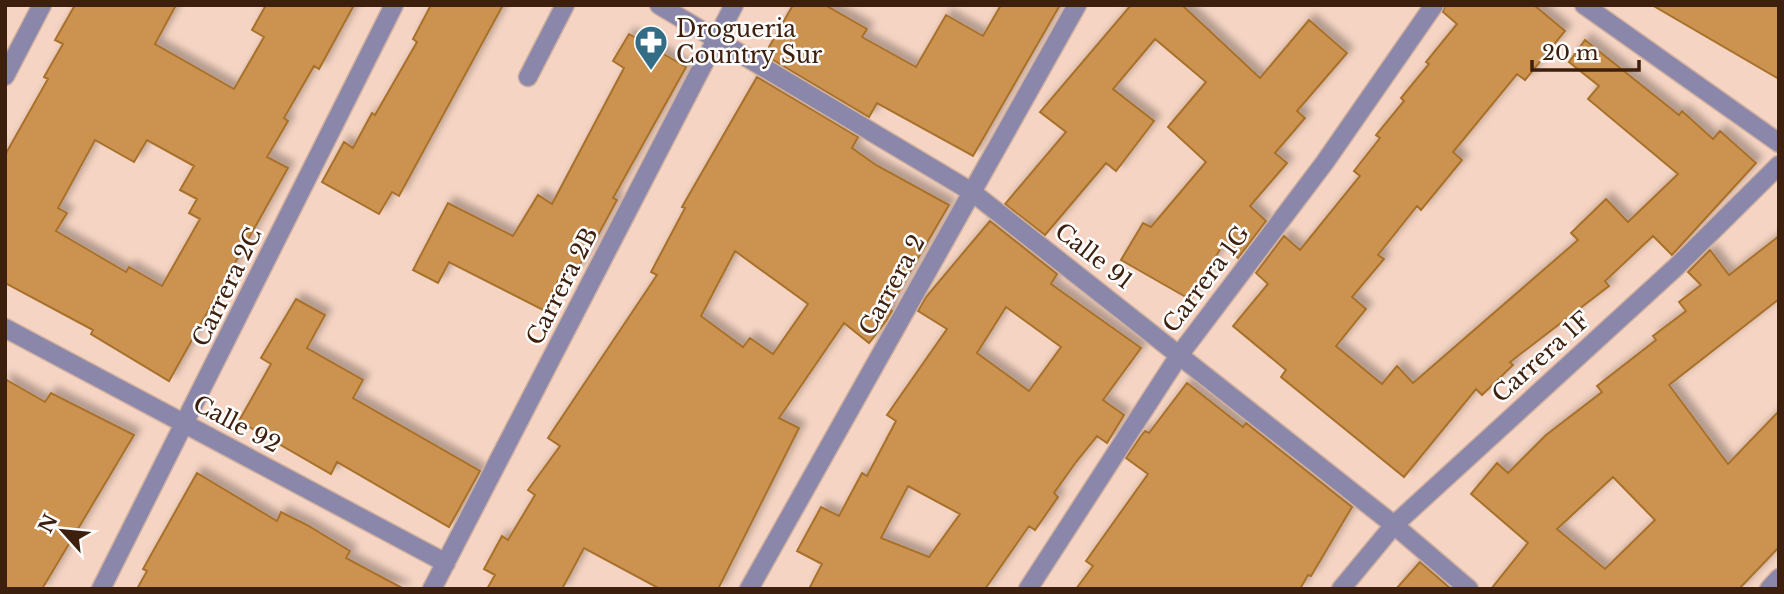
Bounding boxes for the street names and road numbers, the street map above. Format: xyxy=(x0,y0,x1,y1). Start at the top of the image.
street label: Calle 91 xyxy=(1050,217,1138,295)
street label: Carrera 1G xyxy=(1157,220,1255,338)
street label: Carrera 2C xyxy=(186,223,268,351)
street label: Carrera 2B xyxy=(520,223,604,349)
street label: Carrera 2 xyxy=(853,230,931,340)
street label: Carrera 1F xyxy=(1486,306,1596,408)
street label: Calle 92 xyxy=(189,389,285,459)

